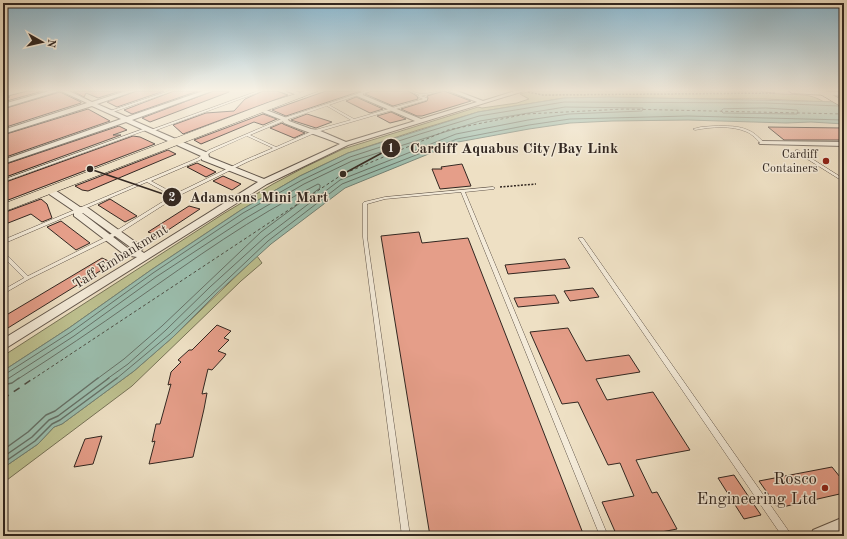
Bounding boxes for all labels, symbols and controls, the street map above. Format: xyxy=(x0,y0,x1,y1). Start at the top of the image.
north arrow xyxy=(22,22,62,62)
text: N xyxy=(44,38,56,49)
callout: Cardiff Aquabus City/Bay Link xyxy=(381,135,626,162)
text: Cardiff Aquabus City/Bay Link xyxy=(410,142,619,157)
text: 1 xyxy=(388,143,394,155)
place label: Cardiff Containers xyxy=(762,149,819,175)
marker: Cardiff Containers xyxy=(821,156,831,166)
callout: Adamsons Mini Mart xyxy=(162,183,337,210)
text: Adamsons Mini Mart xyxy=(189,191,329,206)
text: 2 xyxy=(169,192,176,204)
street label: Taff Embankment xyxy=(71,222,171,292)
place label: Rosco Engineering Ltd xyxy=(697,471,817,508)
marker: Rosco Engineering Ltd xyxy=(820,483,830,493)

